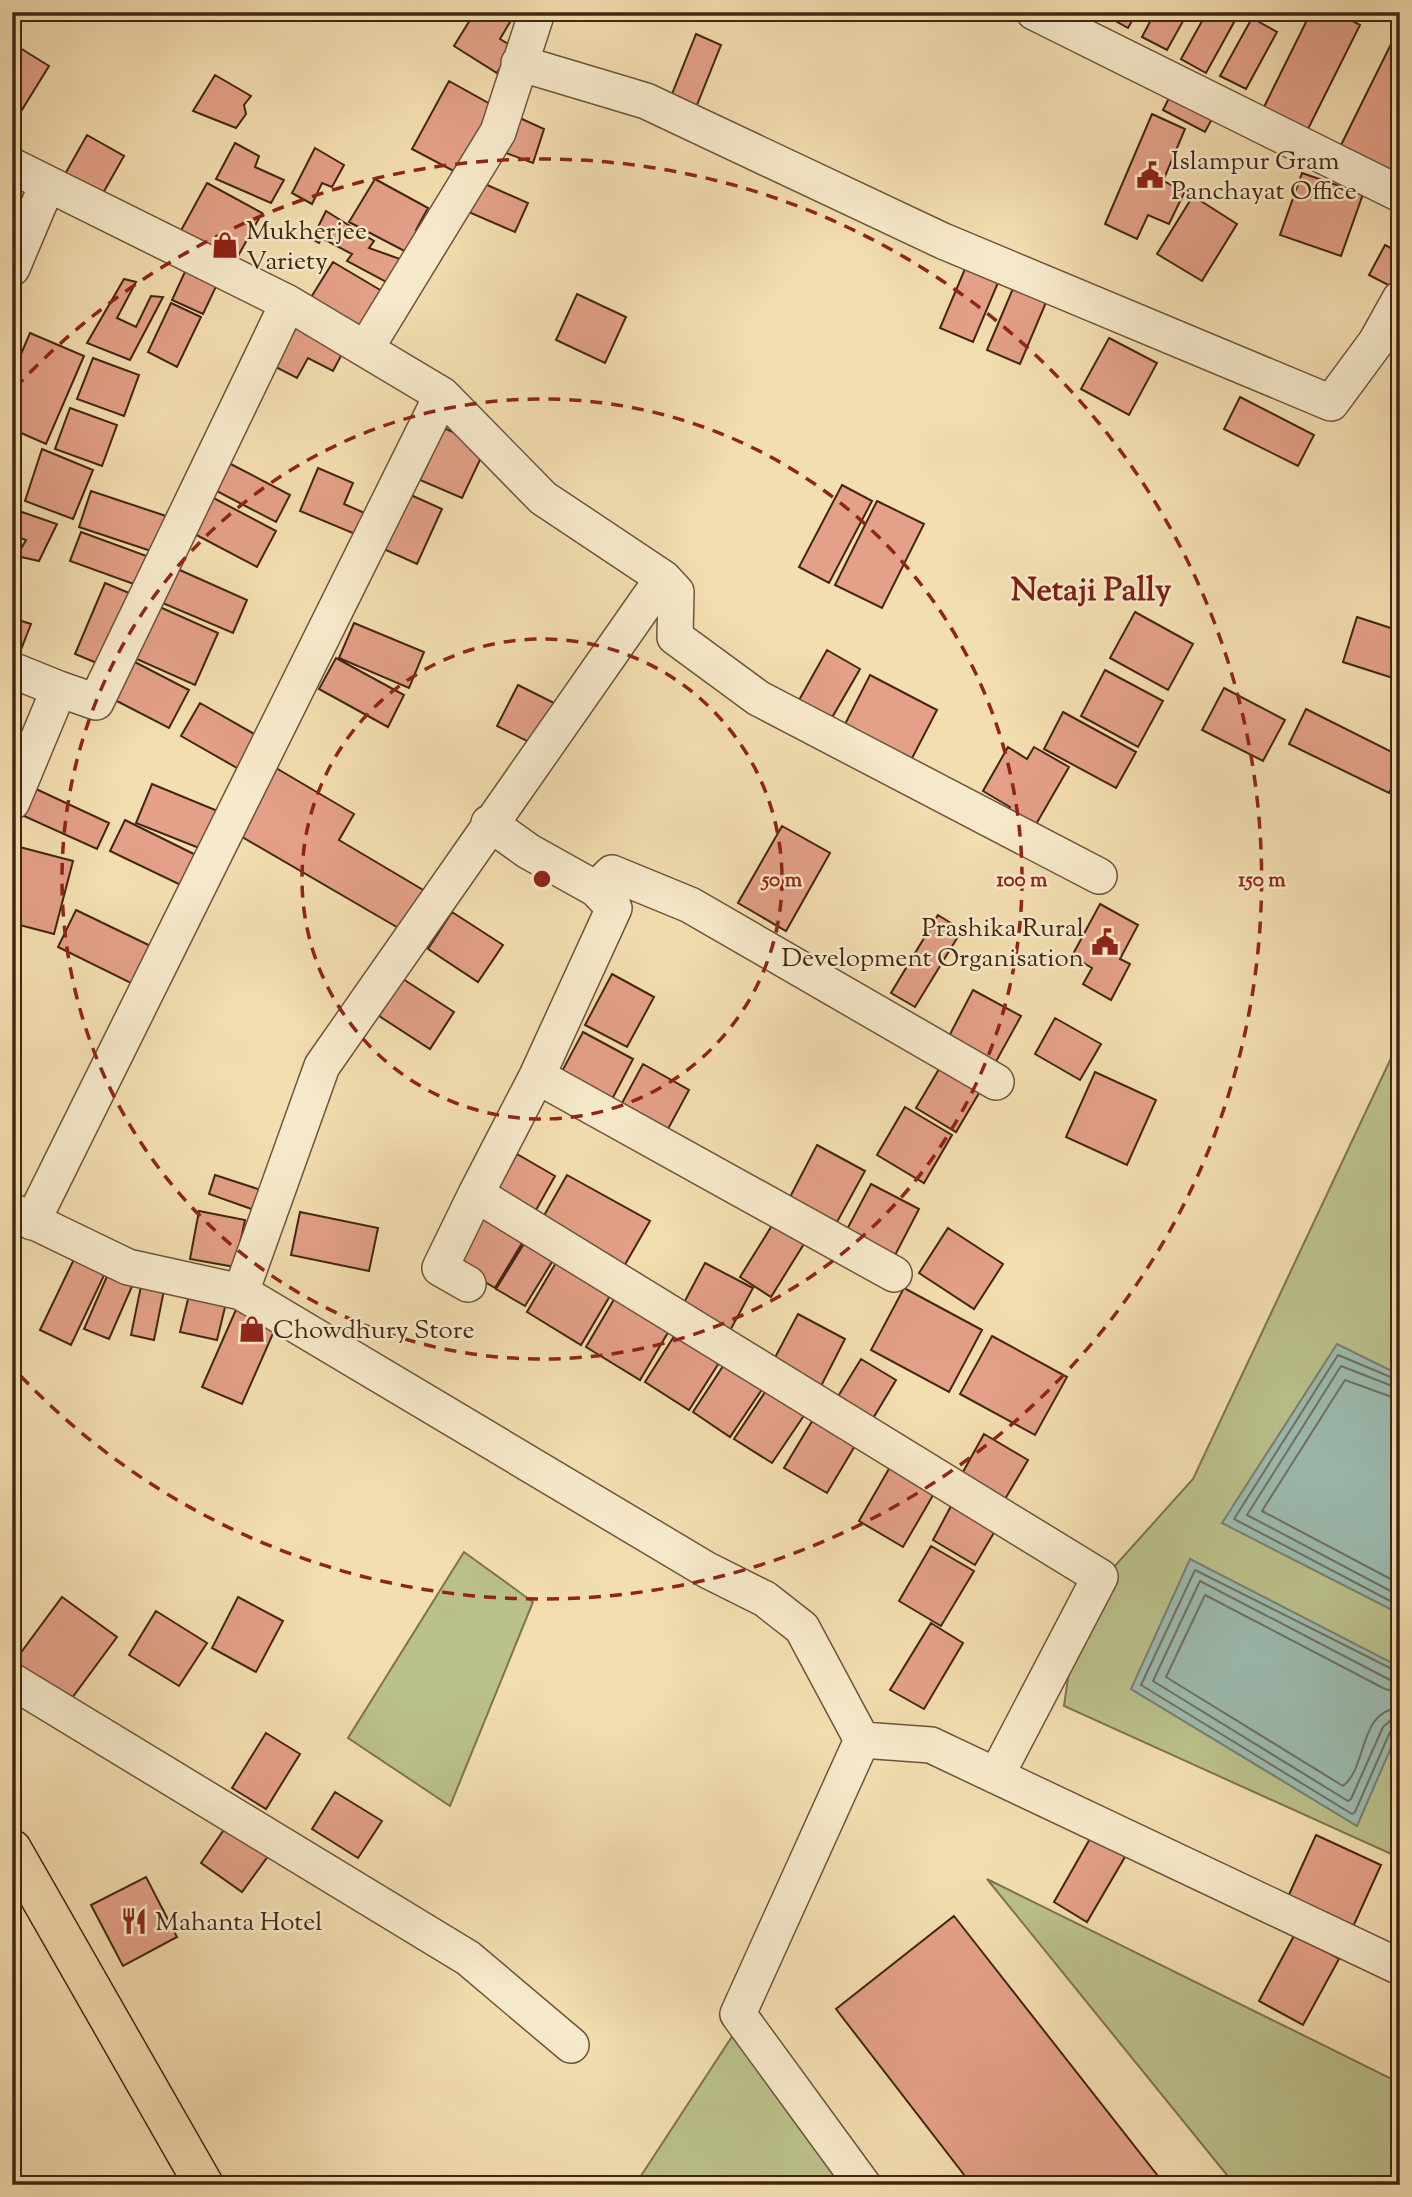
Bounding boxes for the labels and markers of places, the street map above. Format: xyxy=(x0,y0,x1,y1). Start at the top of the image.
place label: Islampur Gram Panchayat Office xyxy=(1171,144,1357,211)
public building icon: Islampur Gram Panchayat Office xyxy=(1135,160,1165,190)
place label: Mukherjee Variety xyxy=(246,214,367,281)
shop icon: Mukherjee Variety xyxy=(210,230,240,260)
centre of rings xyxy=(530,867,554,891)
place label: Prashika Rural Development Organisation xyxy=(782,911,1084,978)
public building icon: Prashika Rural Development Organisation xyxy=(1090,927,1120,957)
place label: Chowdhury Store xyxy=(273,1313,475,1350)
shop icon: Chowdhury Store xyxy=(237,1314,267,1344)
place label: Mahanta Hotel xyxy=(155,1905,322,1942)
restaurant icon: Mahanta Hotel xyxy=(119,1906,149,1936)

